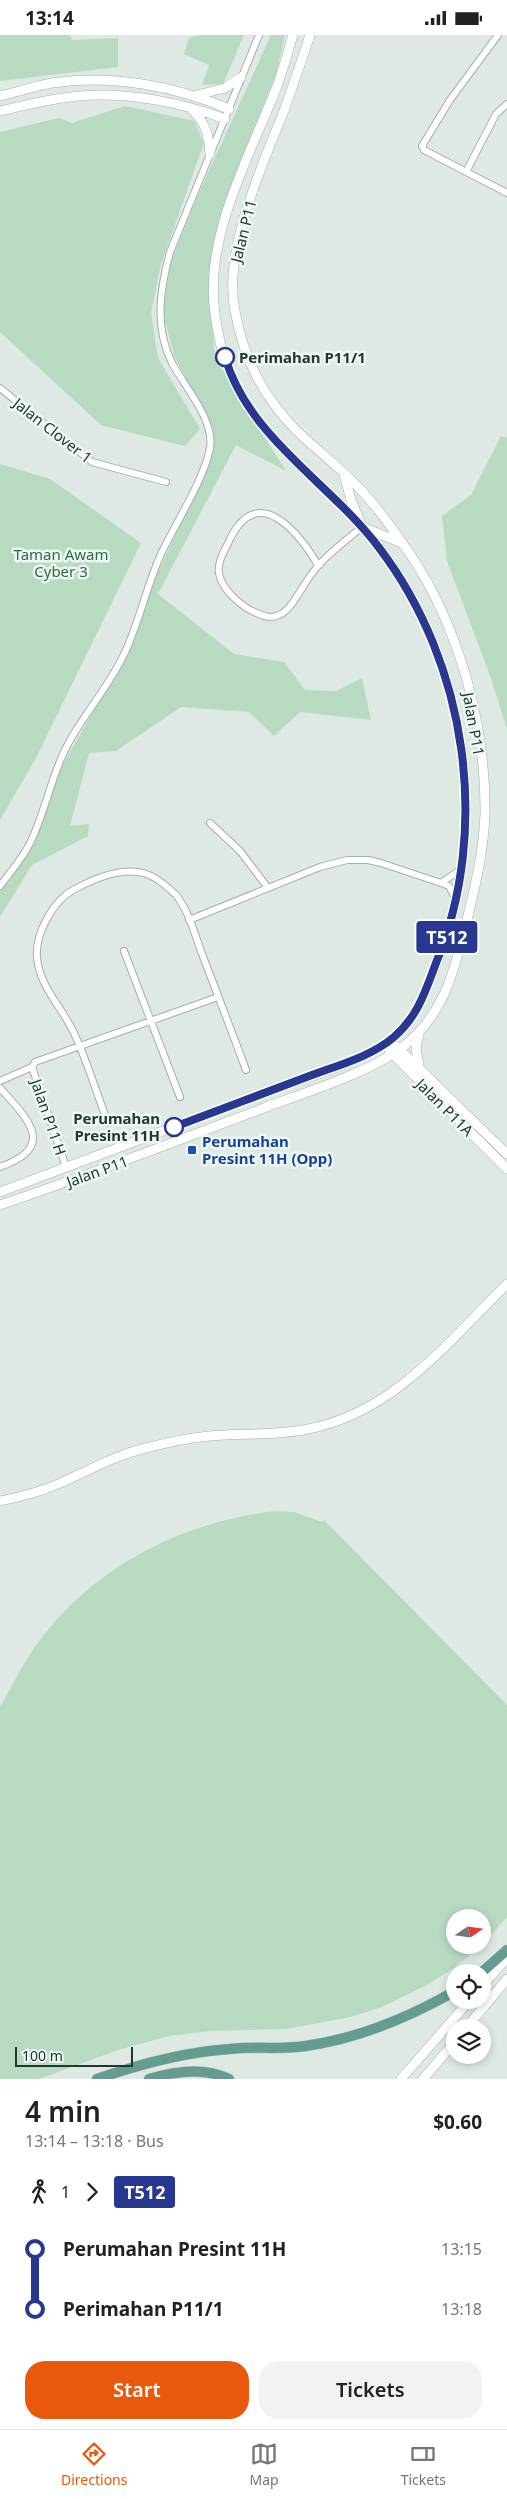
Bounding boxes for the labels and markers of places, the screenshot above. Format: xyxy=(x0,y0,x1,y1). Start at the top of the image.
marker: Perimahan P11/1 xyxy=(215,347,235,367)
place label: Perimahan P11/1 xyxy=(239,347,366,367)
place label: Perumahan Presint 11H xyxy=(73,1108,160,1145)
marker: Perumahan Presint 11H xyxy=(164,1117,184,1137)
place label: Perumahan Presint 11H (Opp) xyxy=(202,1131,332,1168)
marker: Perumahan Presint 11H (Opp) xyxy=(186,1144,198,1156)

